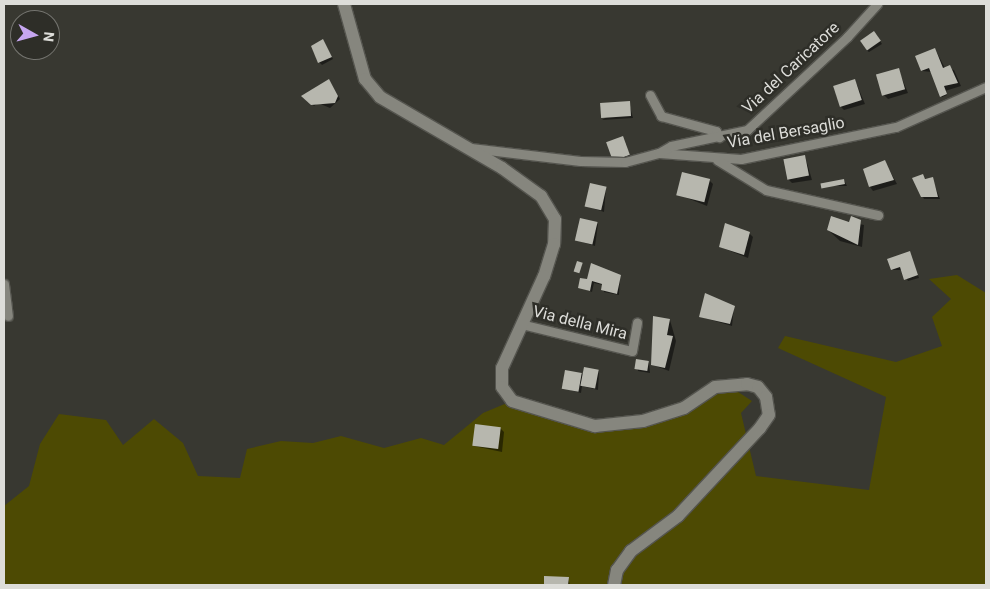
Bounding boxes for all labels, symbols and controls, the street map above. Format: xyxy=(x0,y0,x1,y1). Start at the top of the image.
north arrow xyxy=(10,10,60,60)
street label: Via del Caricatore xyxy=(739,18,843,118)
text: N xyxy=(40,31,57,43)
street label: Via del Bersaglio xyxy=(726,113,846,153)
street label: Via della Mira xyxy=(531,302,629,344)

